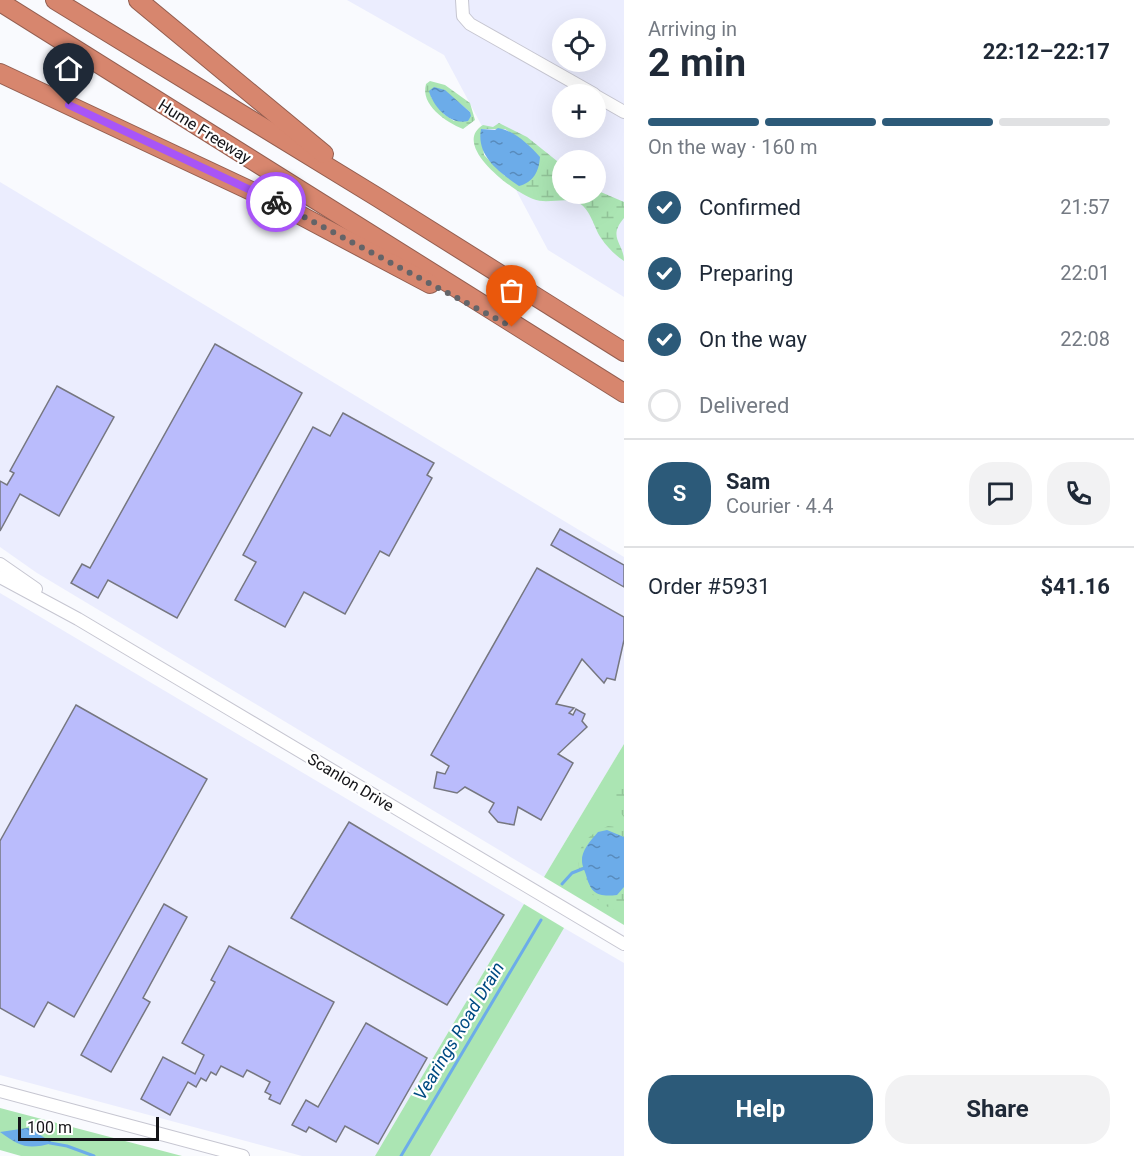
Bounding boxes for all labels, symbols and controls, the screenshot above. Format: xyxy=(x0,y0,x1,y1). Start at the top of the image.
text: Arriving in xyxy=(648,17,737,41)
map controls xyxy=(552,18,606,204)
button: locate xyxy=(552,18,606,72)
text: 22:12–22:17 xyxy=(983,39,1110,64)
text: 2 min xyxy=(648,40,746,86)
pin xyxy=(43,43,94,105)
icon: home xyxy=(52,52,85,85)
button: + xyxy=(552,84,606,138)
street label: Hume Freeway xyxy=(155,95,255,168)
text: On the way · 160 m xyxy=(648,135,817,159)
button: − xyxy=(552,150,606,204)
courier xyxy=(246,172,306,232)
icon: bike xyxy=(260,186,293,219)
icon: check xyxy=(648,191,681,224)
text: Confirmed xyxy=(699,195,801,220)
text: 21:57 xyxy=(1060,195,1110,219)
icon: check xyxy=(648,257,681,290)
text: Preparing xyxy=(699,261,793,286)
text: 22:01 xyxy=(1060,261,1110,285)
pin xyxy=(486,265,537,327)
icon: bag xyxy=(495,274,528,307)
icon: check xyxy=(648,323,681,356)
text: On the way xyxy=(699,327,807,352)
text: 22:08 xyxy=(1060,327,1110,351)
text: Delivered xyxy=(699,393,789,418)
button: chat xyxy=(969,462,1032,525)
button: phone xyxy=(1047,462,1110,525)
text: Sam xyxy=(726,469,770,494)
text: S xyxy=(673,481,686,506)
text: Courier · 4.4 xyxy=(726,494,833,518)
text: Order #5931 xyxy=(648,574,770,599)
text: $41.16 xyxy=(1041,574,1110,599)
street label: Scanlon Drive xyxy=(304,749,397,816)
water label: Vearings Road Drain xyxy=(409,958,508,1104)
button: Help xyxy=(648,1075,873,1144)
button: Share xyxy=(885,1075,1110,1144)
scale bar xyxy=(18,1114,159,1142)
text: 100 m xyxy=(27,1118,72,1137)

